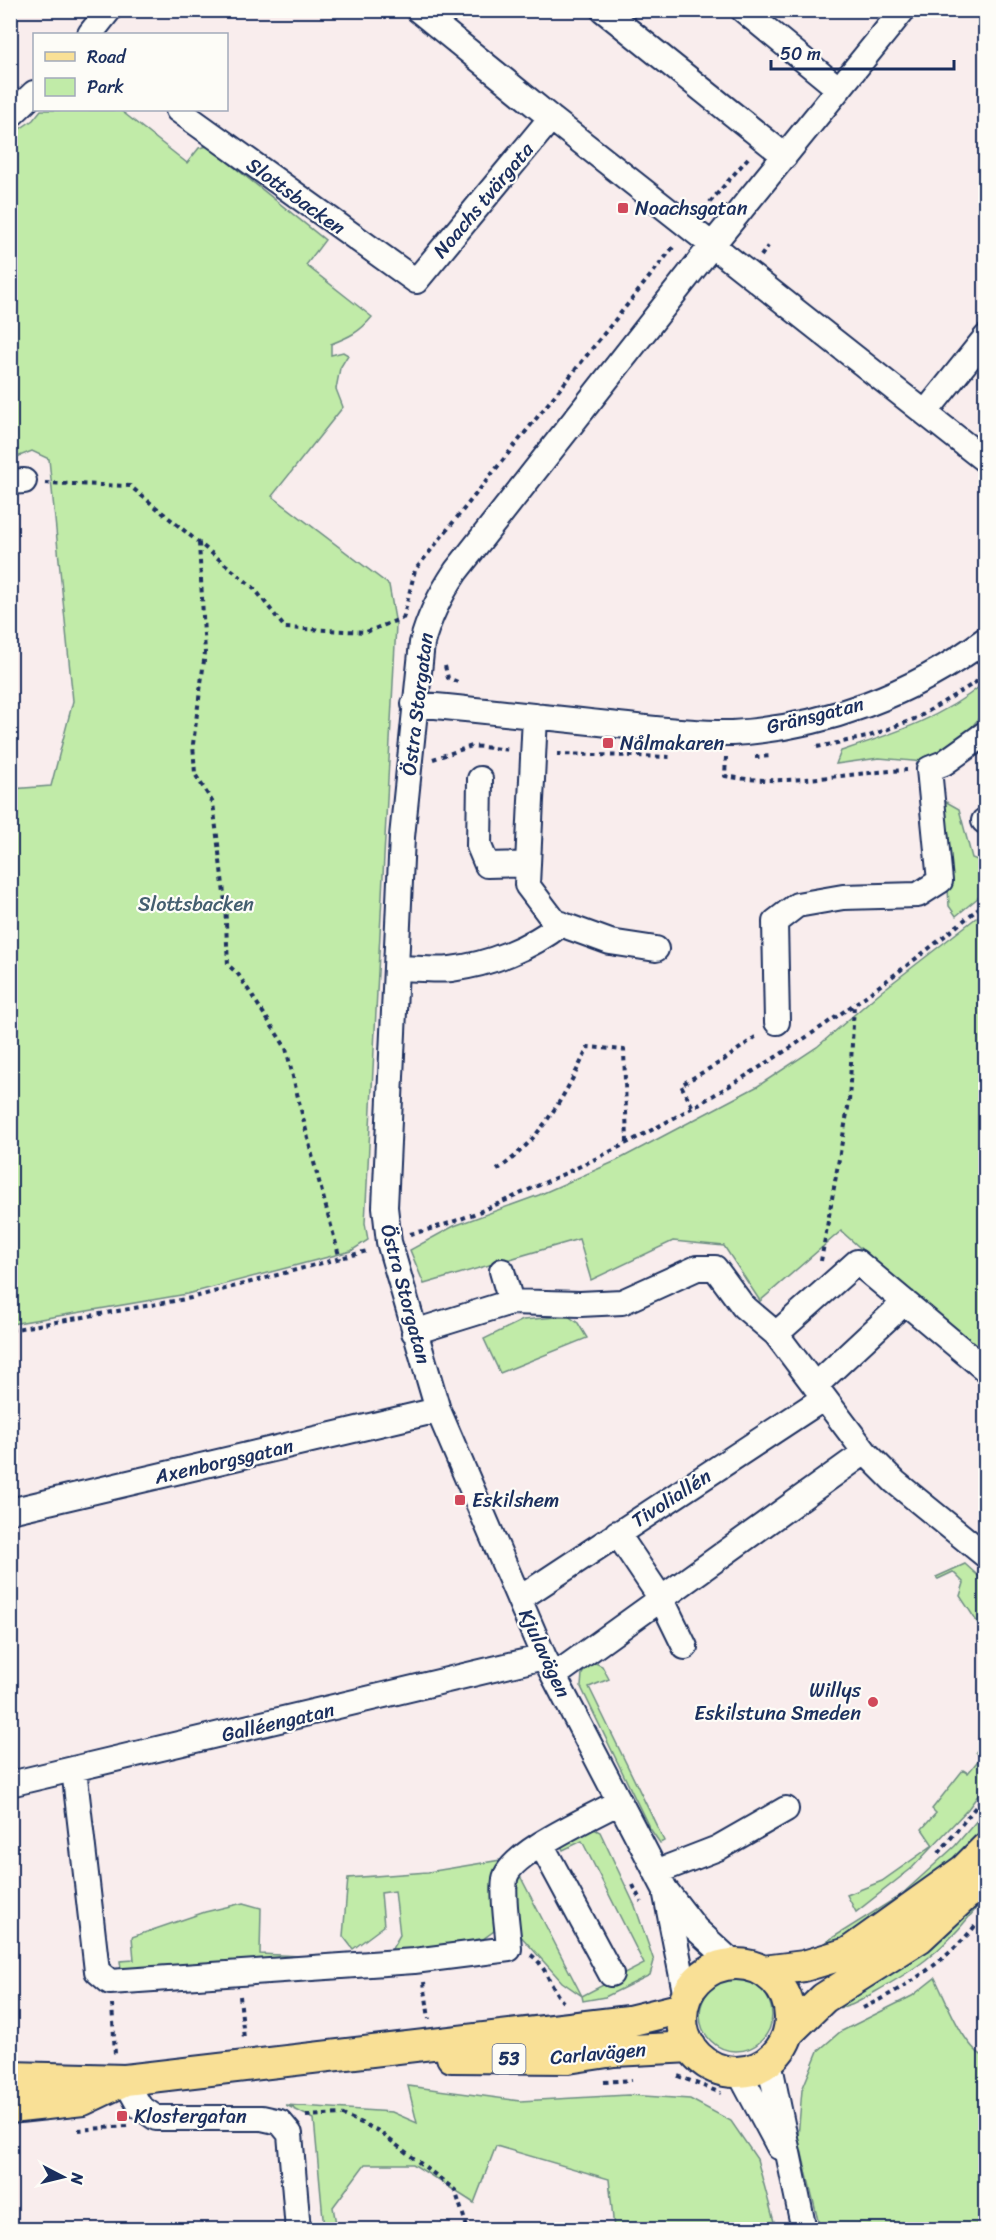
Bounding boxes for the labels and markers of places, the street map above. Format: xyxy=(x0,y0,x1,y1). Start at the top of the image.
place label: Noachsgatan xyxy=(635,191,748,226)
marker: Noachsgatan xyxy=(616,201,630,215)
place label: Nålmakaren xyxy=(620,726,724,761)
marker: Nålmakaren xyxy=(601,736,615,750)
place label: Eskilshem xyxy=(472,1483,559,1518)
marker: Eskilshem xyxy=(453,1493,467,1507)
place label: Willys Eskilstuna Smeden xyxy=(694,1673,862,1731)
marker: Willys Eskilstuna Smeden xyxy=(866,1695,880,1709)
place label: Klostergatan xyxy=(134,2099,247,2134)
marker: Klostergatan xyxy=(115,2109,129,2123)

